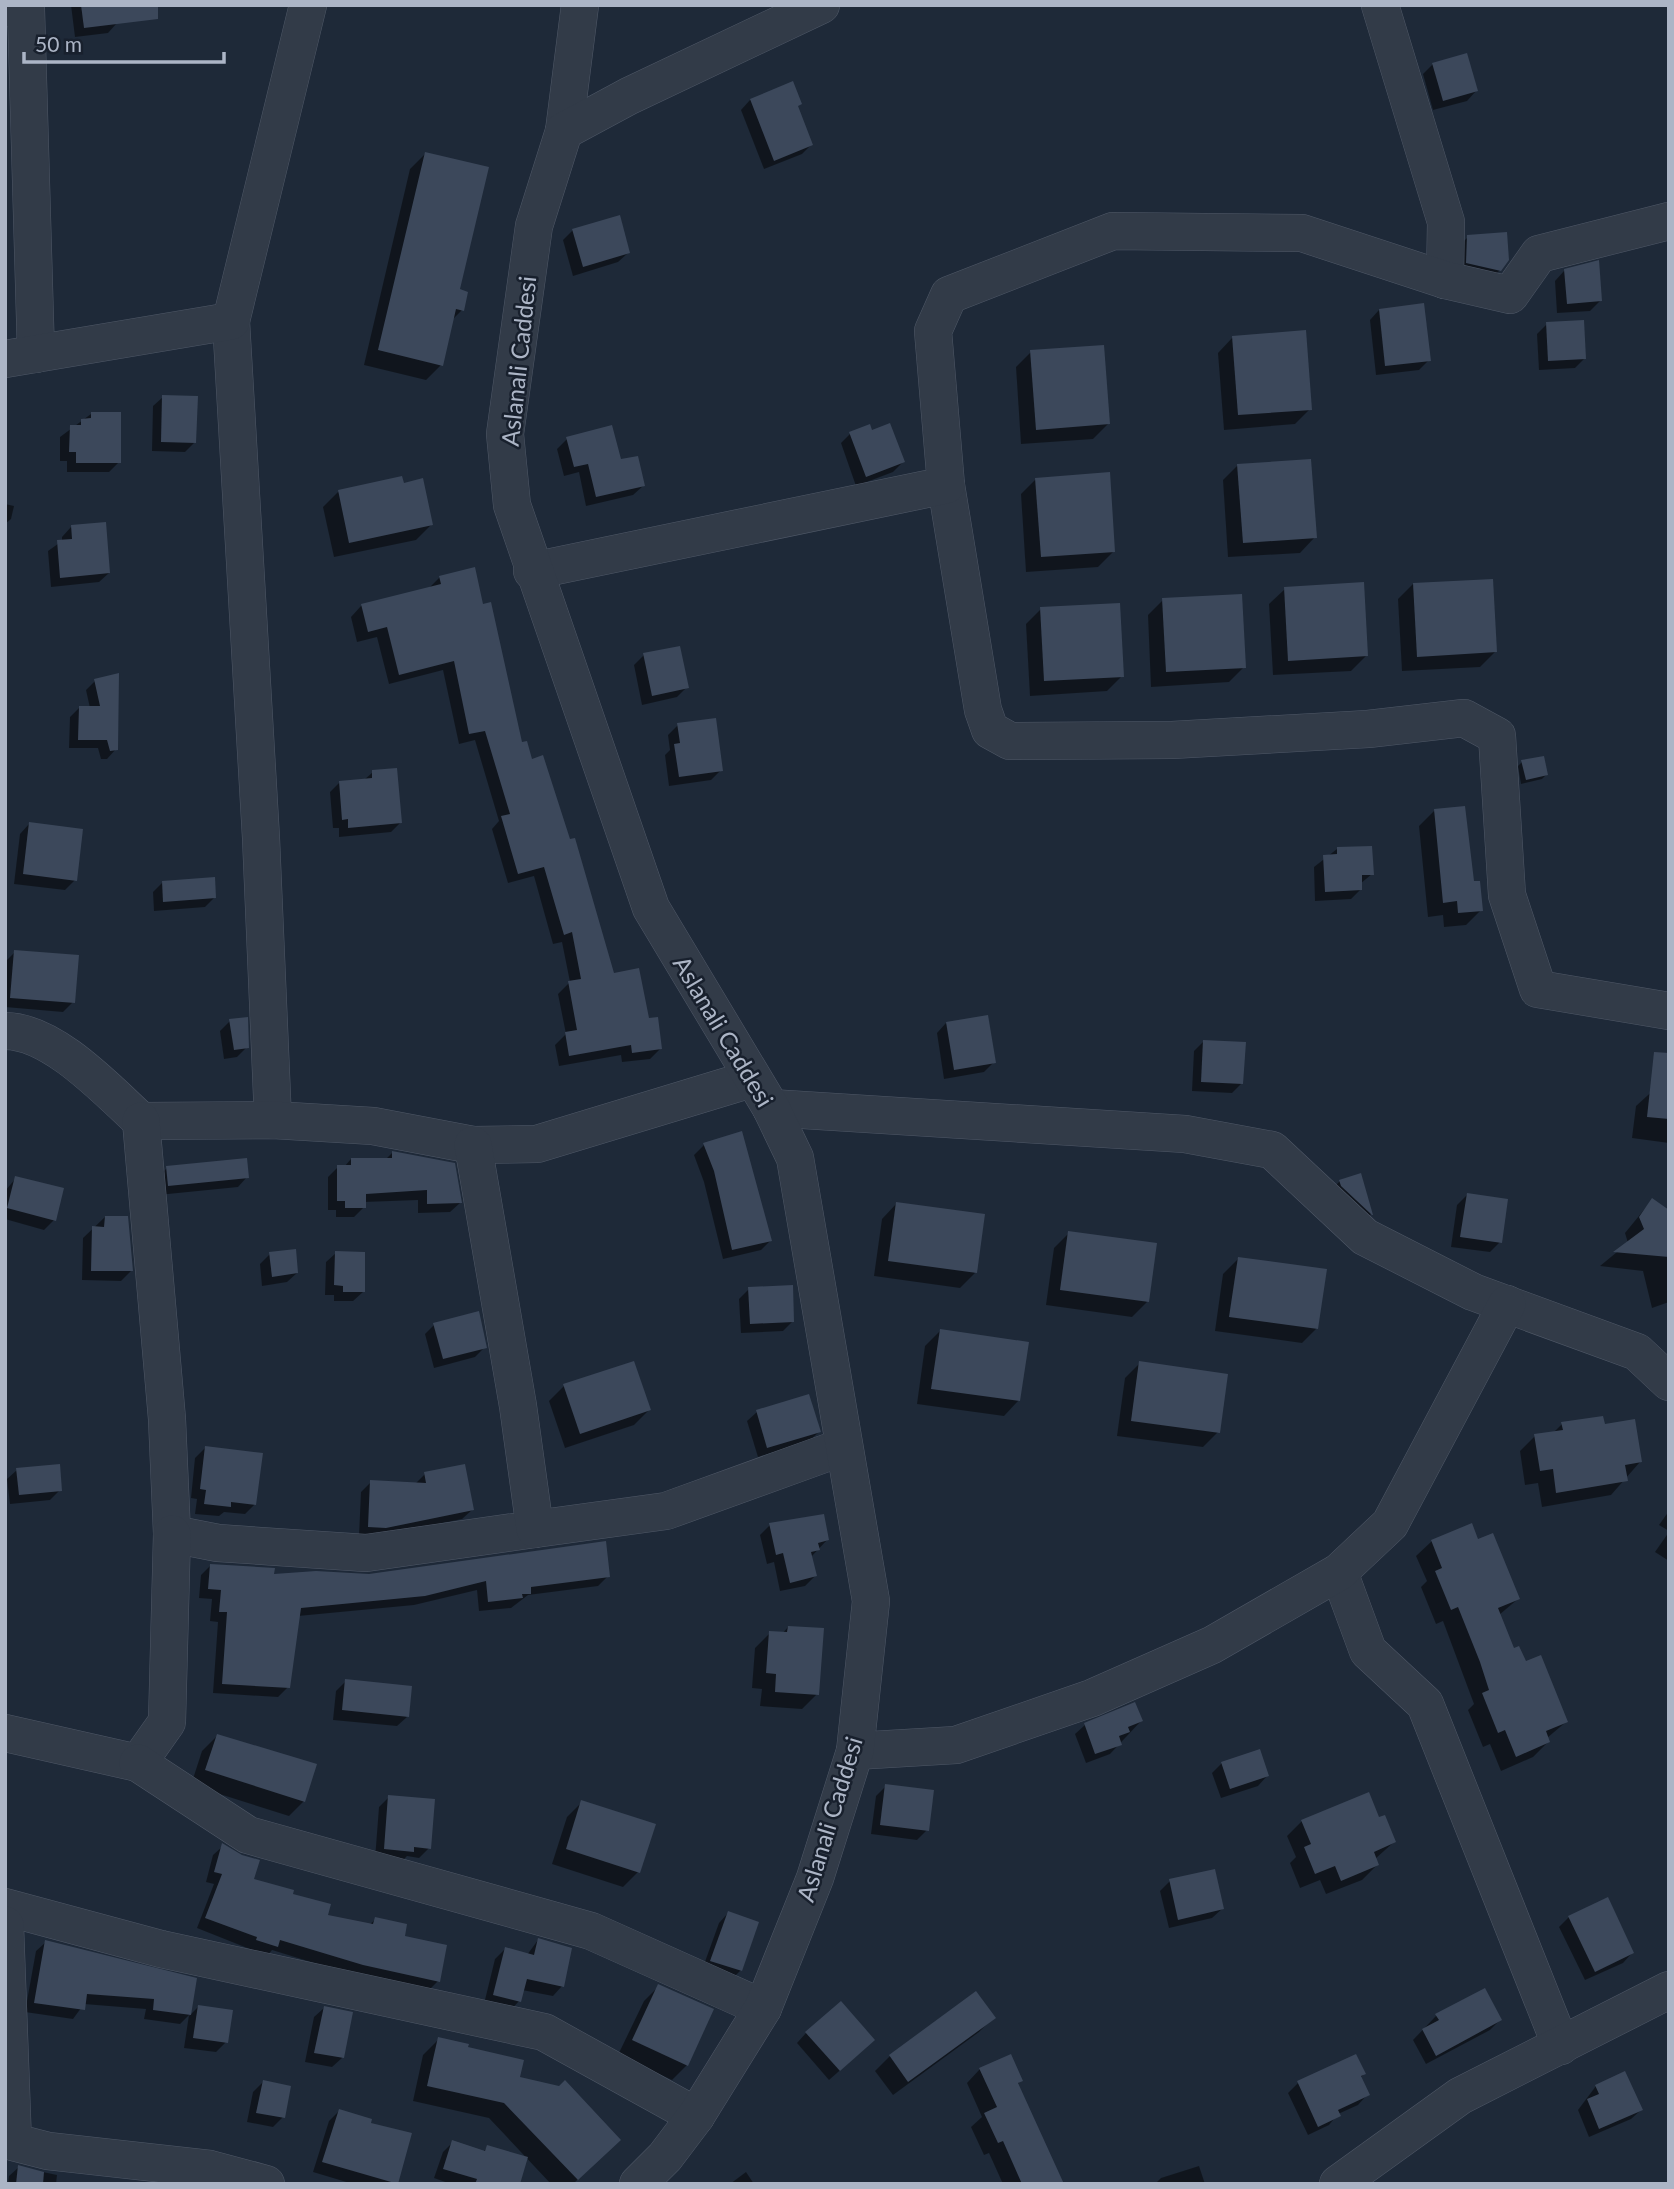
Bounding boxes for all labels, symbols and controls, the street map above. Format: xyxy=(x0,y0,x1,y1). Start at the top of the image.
scale bar xyxy=(24,21,224,65)
text: 50 m xyxy=(35,31,82,56)
street label: Aslanali Caddesi xyxy=(495,275,541,447)
street label: Aslanali Caddesi xyxy=(668,950,780,1112)
street label: Aslanali Caddesi xyxy=(790,1733,868,1905)

